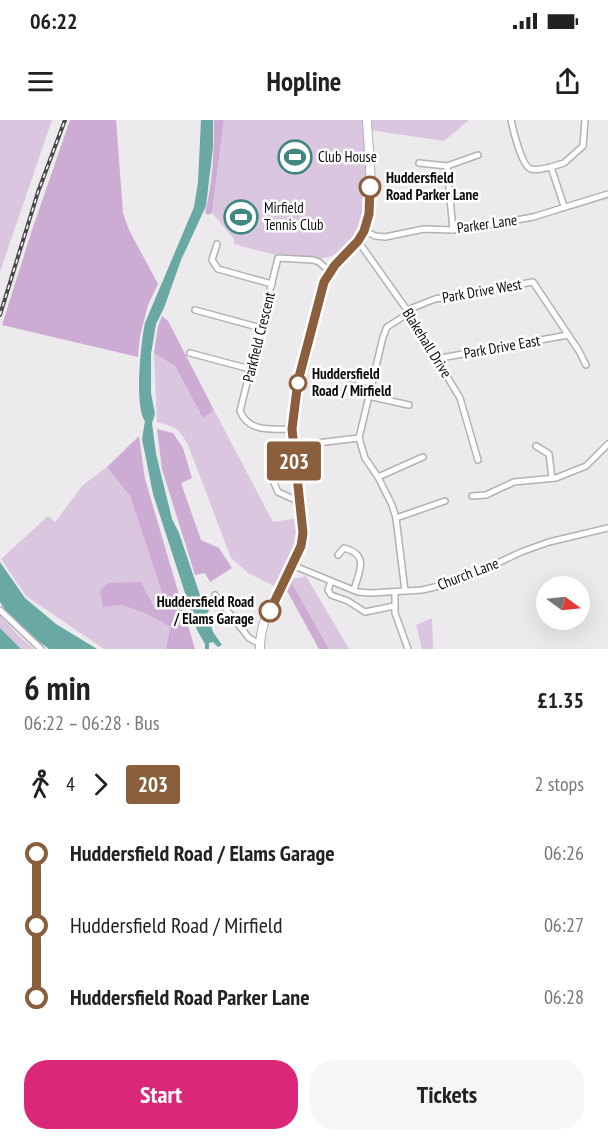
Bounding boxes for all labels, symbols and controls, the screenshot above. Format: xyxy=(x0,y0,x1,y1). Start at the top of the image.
text: 06:22 xyxy=(30,7,78,35)
text: Hopline xyxy=(267,64,341,98)
icon: menu xyxy=(24,65,57,98)
icon: share xyxy=(551,65,584,98)
sports icon: Club House xyxy=(277,139,313,175)
place label: Club House xyxy=(318,147,377,166)
place label: Huddersfield Road Parker Lane xyxy=(386,168,479,204)
marker: Huddersfield Road Parker Lane xyxy=(359,176,381,198)
place label: Mirfield Tennis Club xyxy=(264,198,323,234)
sports icon: Mirfield Tennis Club xyxy=(223,199,259,235)
street label: Parker Lane xyxy=(456,210,518,237)
street label: Park Drive West xyxy=(441,274,523,307)
street label: Parkfield Crescent xyxy=(238,290,279,384)
street label: Blakehall Drive xyxy=(399,304,456,381)
street label: Park Drive East xyxy=(462,330,542,363)
place label: Huddersfield Road / Mirfield xyxy=(312,364,392,400)
marker: Huddersfield Road / Mirfield xyxy=(289,374,307,392)
line badge: 203 xyxy=(260,442,328,480)
text: 203 xyxy=(279,448,309,475)
street label: Church Lane xyxy=(435,553,501,594)
north arrow xyxy=(536,576,590,630)
map controls xyxy=(536,576,590,630)
place label: Huddersfield Road / Elams Garage xyxy=(157,592,254,628)
marker: Huddersfield Road / Elams Garage xyxy=(259,600,281,622)
text: 6 min xyxy=(24,666,91,709)
text: £1.35 xyxy=(537,686,584,714)
text: 06:22 – 06:28 · Bus xyxy=(24,710,159,736)
icon: walk xyxy=(24,768,57,801)
icon: forward xyxy=(84,768,117,801)
text: 4 xyxy=(66,771,75,797)
text: 203 xyxy=(138,771,168,798)
text: 2 stops xyxy=(535,771,584,797)
text: Huddersfield Road / Elams Garage xyxy=(70,839,335,867)
text: 06:26 xyxy=(544,840,584,866)
text: Huddersfield Road / Mirfield xyxy=(70,911,282,939)
text: 06:27 xyxy=(544,912,584,938)
text: Huddersfield Road Parker Lane xyxy=(70,983,310,1011)
text: 06:28 xyxy=(544,984,584,1010)
button: Start xyxy=(24,1060,298,1129)
button: Tickets xyxy=(310,1060,584,1129)

